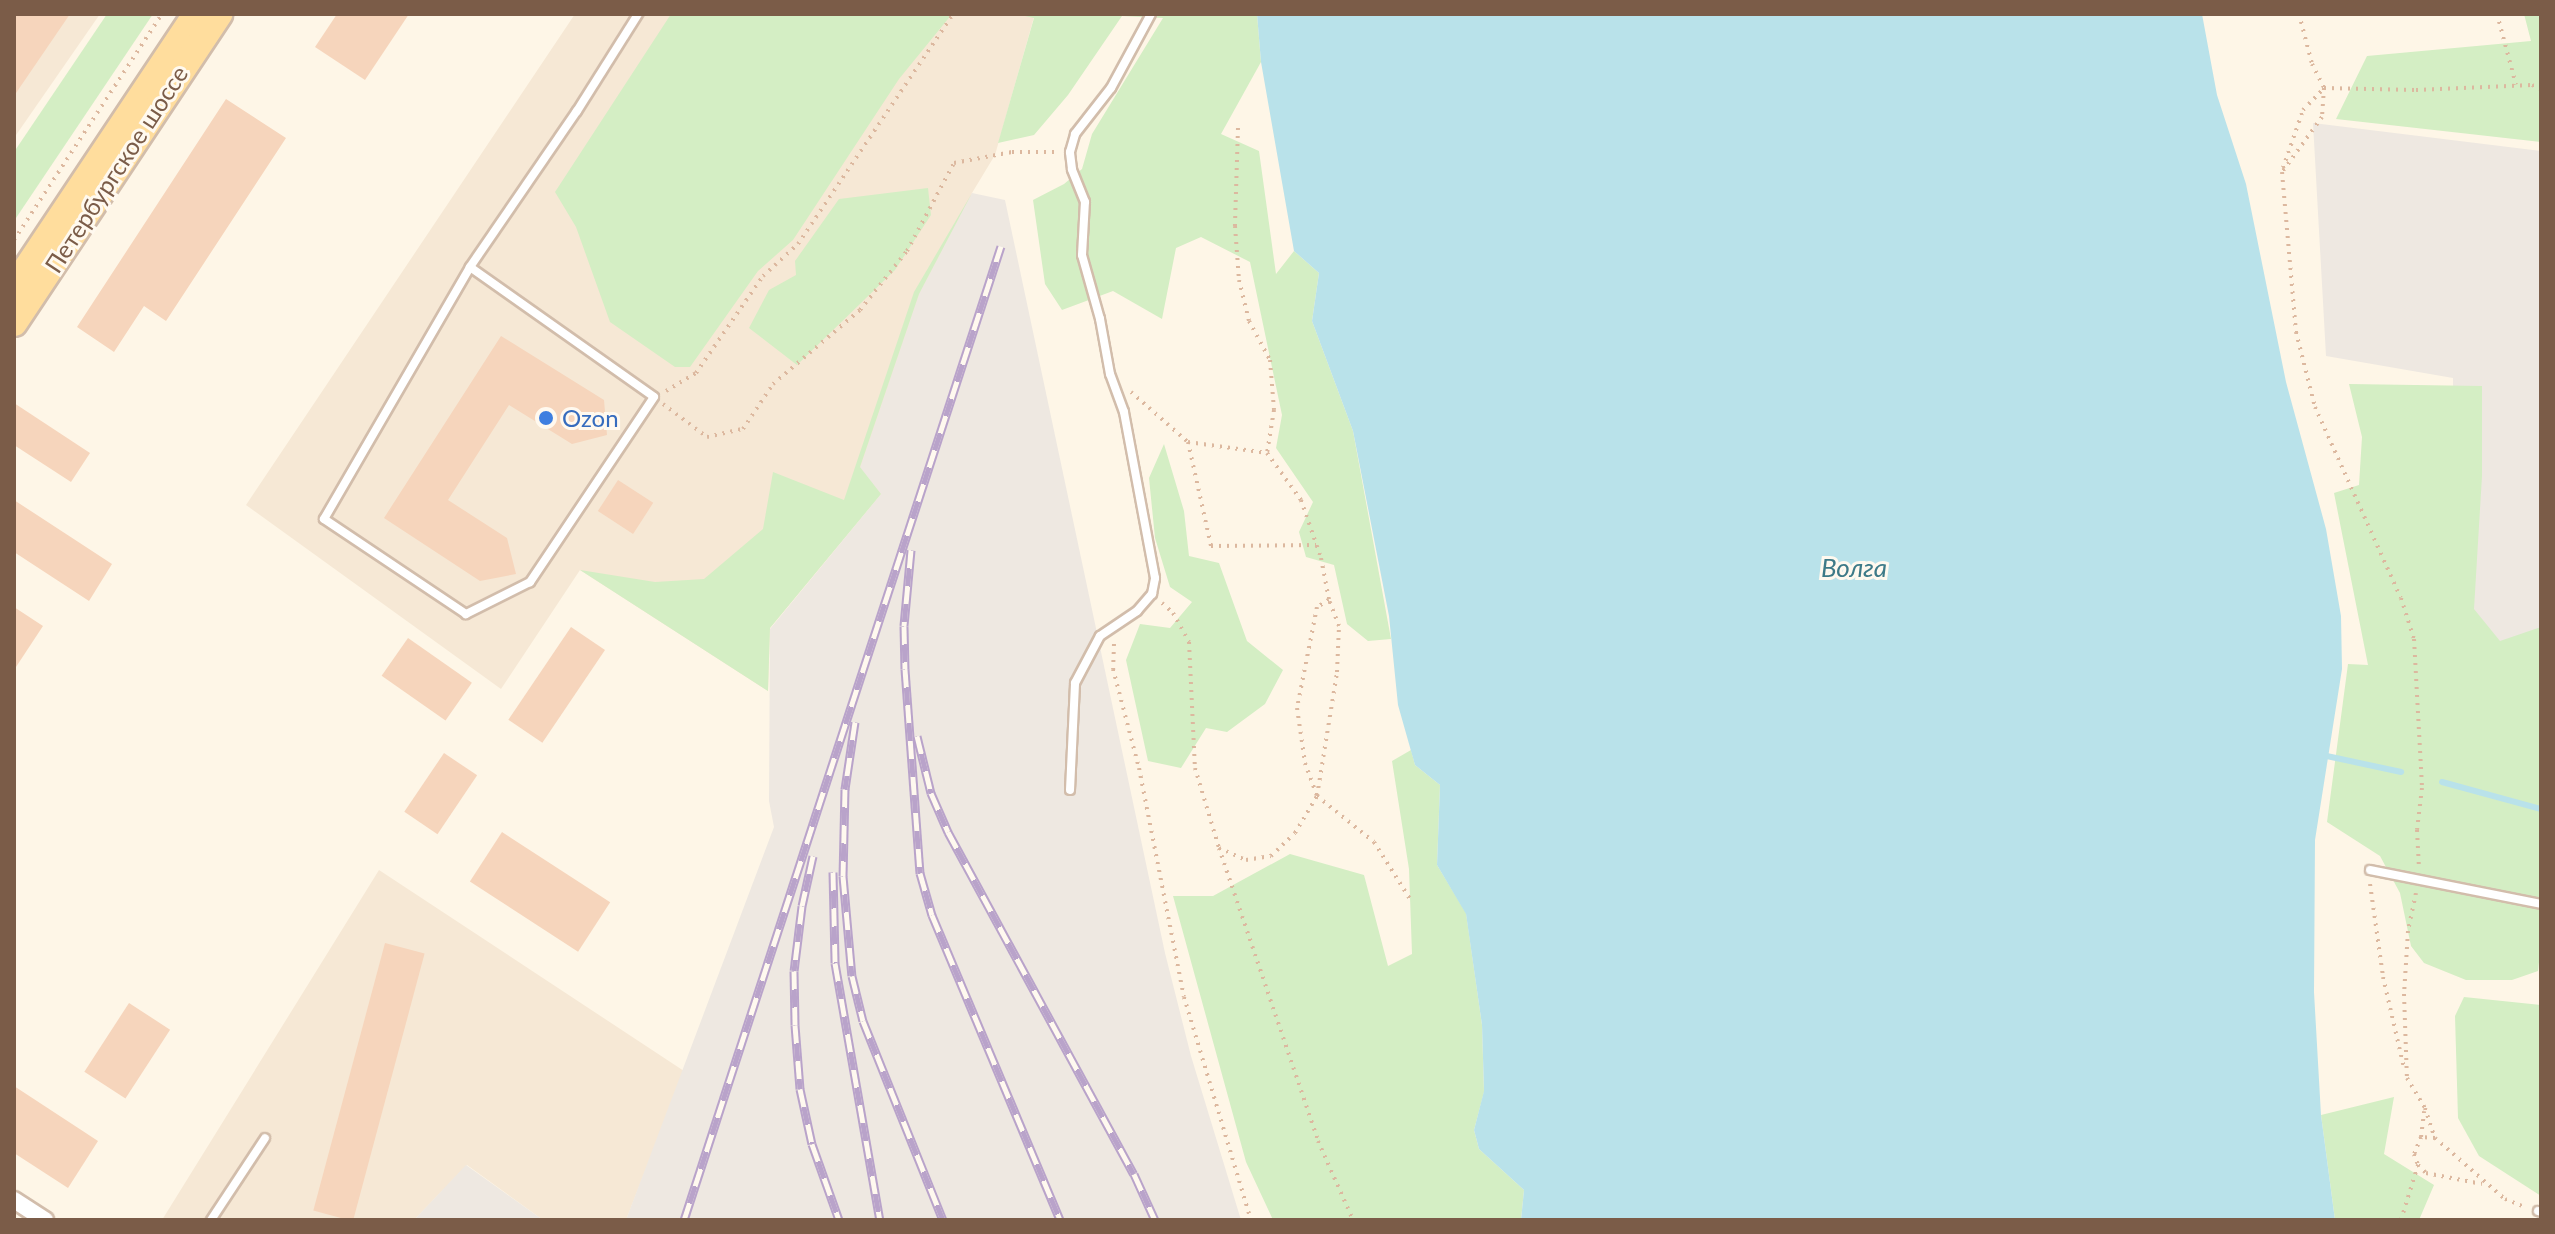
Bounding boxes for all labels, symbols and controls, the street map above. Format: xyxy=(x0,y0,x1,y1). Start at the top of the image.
street label: Петербургское шоссе xyxy=(38,60,194,278)
place label: Ozon xyxy=(562,404,619,432)
marker: Ozon xyxy=(537,409,555,427)
water label: Волга xyxy=(1821,552,1887,584)

